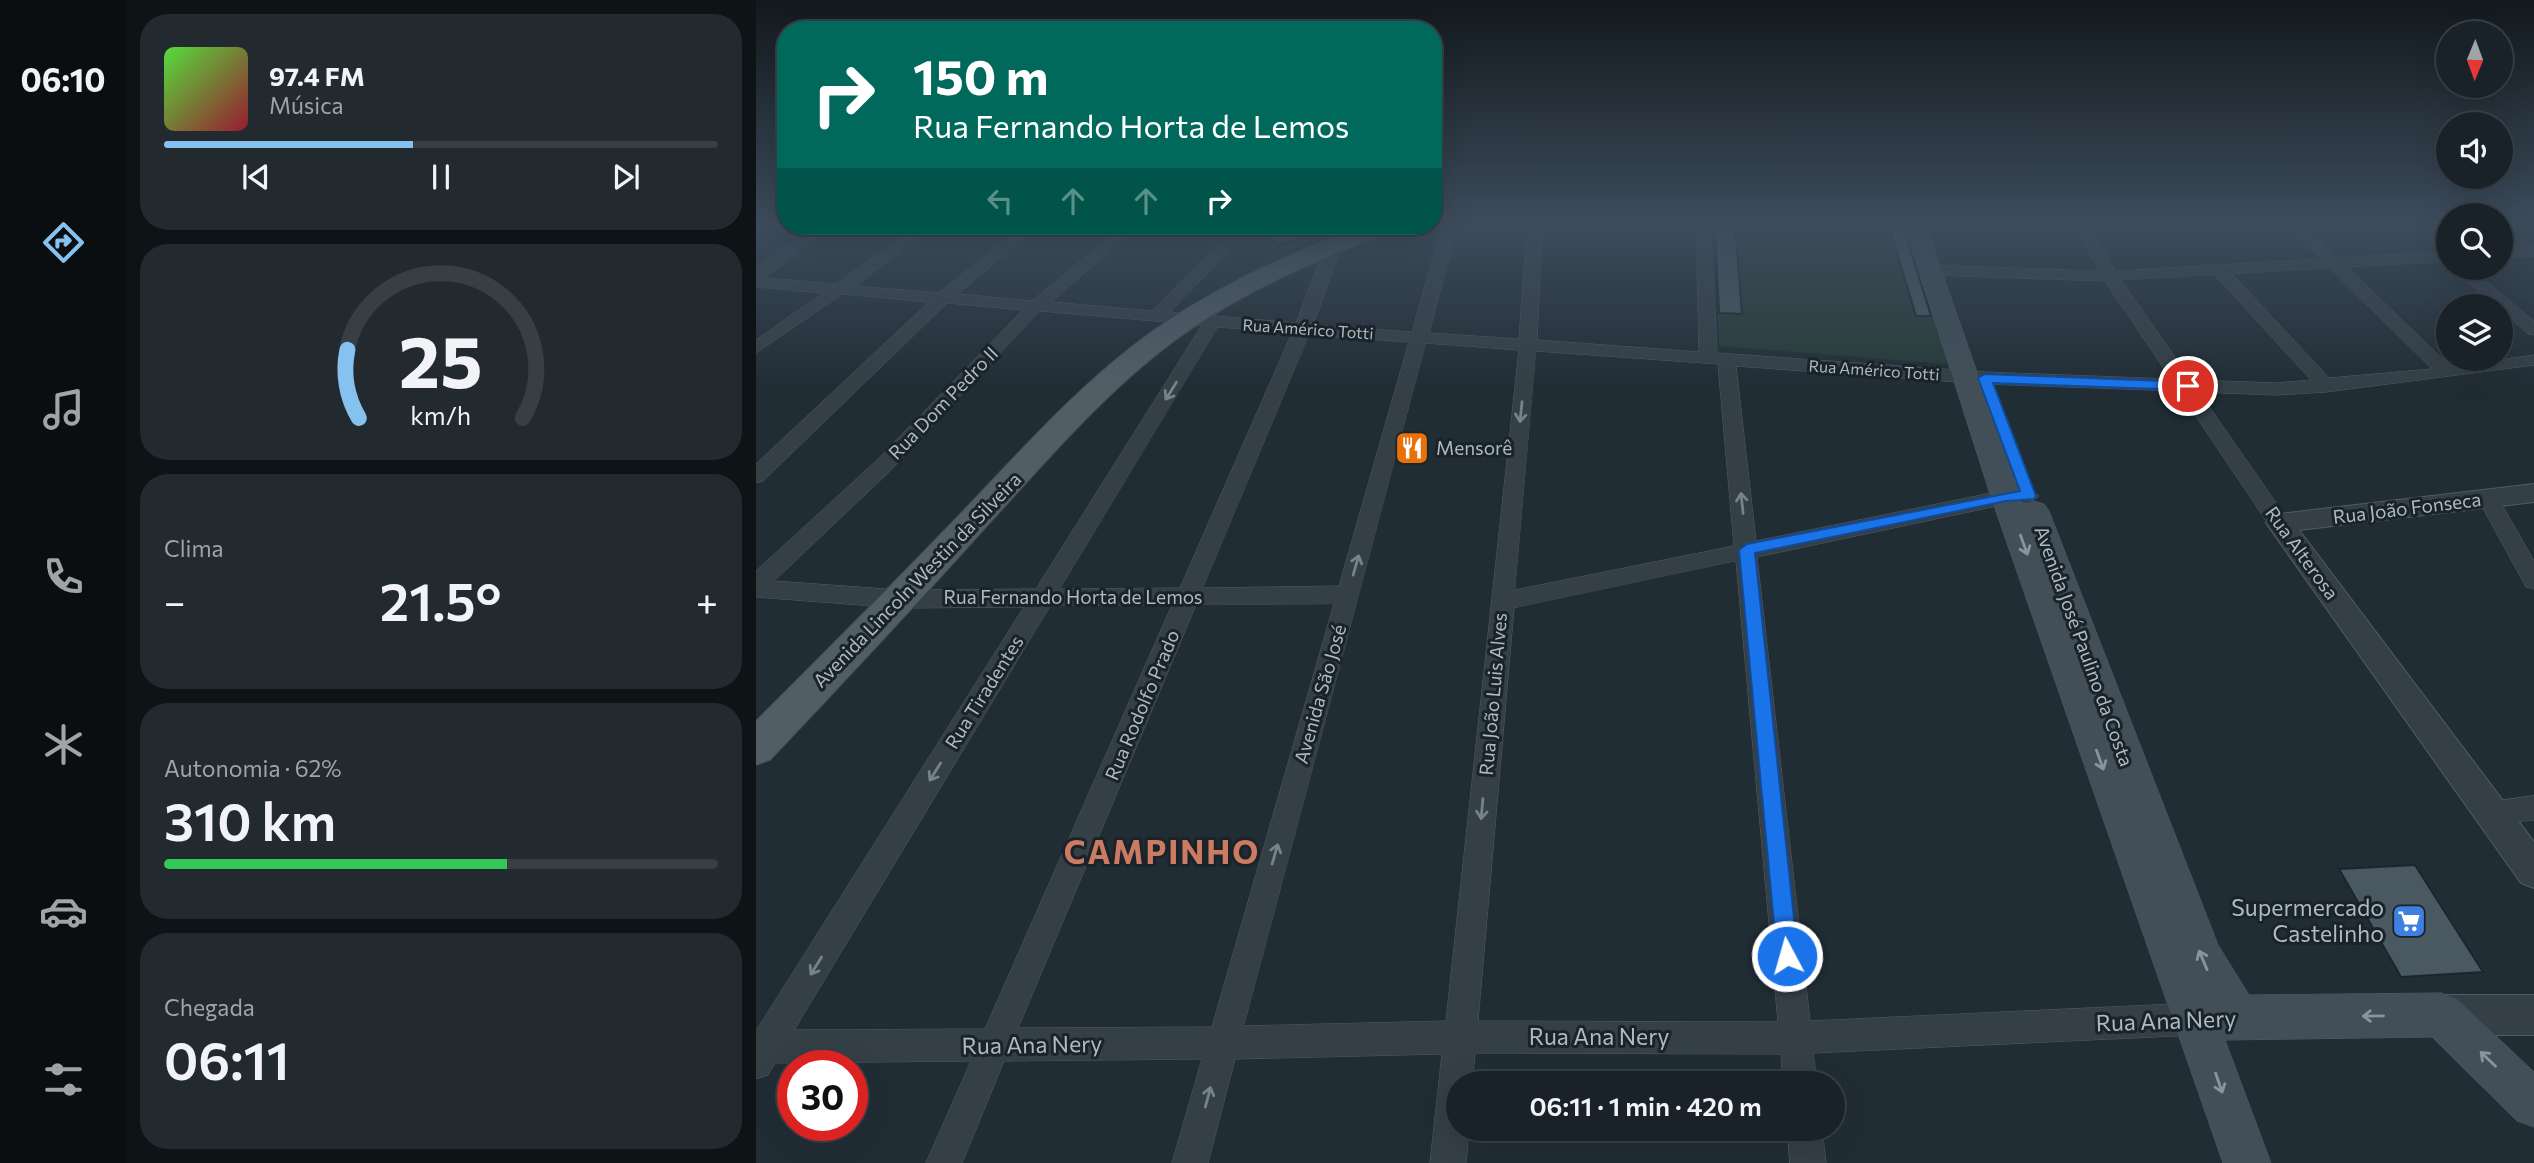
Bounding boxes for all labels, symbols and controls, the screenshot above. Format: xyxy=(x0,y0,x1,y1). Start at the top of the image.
north arrow xyxy=(2436,21,2513,98)
map controls xyxy=(2436,21,2513,371)
text: 150 m xyxy=(913,45,1048,105)
icon: right xyxy=(798,49,889,140)
text: 06:10 xyxy=(20,59,106,99)
text: 97.4 FM xyxy=(269,60,365,91)
text: Música xyxy=(269,91,344,119)
text: Rua Fernando Horta de Lemos xyxy=(913,105,1349,145)
button: sound xyxy=(2436,112,2513,189)
icon: previous xyxy=(237,158,275,196)
icon: pause xyxy=(422,158,460,196)
icon: next xyxy=(607,158,645,196)
icon: left xyxy=(981,182,1019,220)
icon: ahead xyxy=(1054,182,1092,220)
icon: ahead xyxy=(1127,182,1165,220)
icon: right xyxy=(1200,182,1238,220)
button: search xyxy=(2436,203,2513,280)
icon: directions xyxy=(39,218,88,267)
button: layers xyxy=(2436,294,2513,371)
text: 25 xyxy=(399,314,483,403)
street label: Rua Américo Totti xyxy=(1242,314,1374,343)
street label: Rua Dom Pedro II xyxy=(883,341,1002,464)
street label: Rua Américo Totti xyxy=(1808,355,1940,384)
pin xyxy=(2158,356,2218,416)
icon: arrive xyxy=(2169,367,2207,405)
one-way arrow xyxy=(1163,380,1177,400)
icon: music xyxy=(39,385,88,434)
text: km/h xyxy=(411,399,471,429)
one-way arrow xyxy=(1515,400,1528,423)
restaurant icon: Mensorê xyxy=(1393,429,1431,467)
place label: Mensorê xyxy=(1436,436,1512,459)
street label: Avenida Lincoln Westin da Silveira xyxy=(808,467,1026,692)
street label: Rua João Fonseca xyxy=(2331,487,2482,528)
one-way arrow xyxy=(1735,493,1748,515)
street label: Rua Alterosa xyxy=(2261,502,2344,604)
street label: Avenida José Paulino da Costa xyxy=(2030,522,2139,769)
text: Clima xyxy=(164,534,224,562)
one-way arrow xyxy=(2019,534,2031,556)
icon: phone xyxy=(39,552,88,601)
one-way arrow xyxy=(1351,554,1364,576)
text: 21.5° xyxy=(380,568,501,632)
text: − xyxy=(164,577,186,624)
text: + xyxy=(696,577,718,624)
street label: Rua Fernando Horta de Lemos xyxy=(943,585,1203,608)
street label: Rua João Luis Alves xyxy=(1474,612,1511,776)
street label: Avenida São José xyxy=(1289,622,1350,766)
street label: Rua Rodolfo Prado xyxy=(1099,626,1184,783)
street label: Rua Tiradentes xyxy=(940,631,1028,753)
icon: climate xyxy=(39,720,88,769)
one-way arrow xyxy=(2095,748,2107,770)
text: Autonomia · 62% xyxy=(164,754,342,782)
one-way arrow xyxy=(928,761,942,781)
text: 310 km xyxy=(164,788,336,852)
one-way arrow xyxy=(1475,797,1488,820)
district label: CAMPINHO xyxy=(1064,831,1260,871)
one-way arrow xyxy=(1270,844,1283,866)
icon: car xyxy=(39,887,88,936)
place label: Supermercado Castelinho xyxy=(2231,893,2384,947)
supermarket icon: Supermercado Castelinho xyxy=(2390,902,2428,940)
position arrow xyxy=(1750,919,1824,993)
one-way arrow xyxy=(2196,950,2209,972)
one-way arrow xyxy=(809,955,823,975)
text: Chegada xyxy=(164,993,255,1021)
street label: Rua Ana Nery xyxy=(2095,1004,2237,1036)
one-way arrow xyxy=(2362,1009,2385,1023)
street label: Rua Ana Nery xyxy=(1529,1022,1669,1050)
text: 06:11 xyxy=(164,1027,290,1091)
street label: Rua Ana Nery xyxy=(961,1029,1103,1059)
speed limit sign: 30 xyxy=(777,1050,868,1141)
one-way arrow xyxy=(2480,1051,2497,1068)
icon: filters xyxy=(39,1055,88,1104)
one-way arrow xyxy=(2214,1072,2226,1094)
one-way arrow xyxy=(1202,1086,1215,1108)
text: 06:11 · 1 min · 420 m xyxy=(1529,1090,1762,1121)

